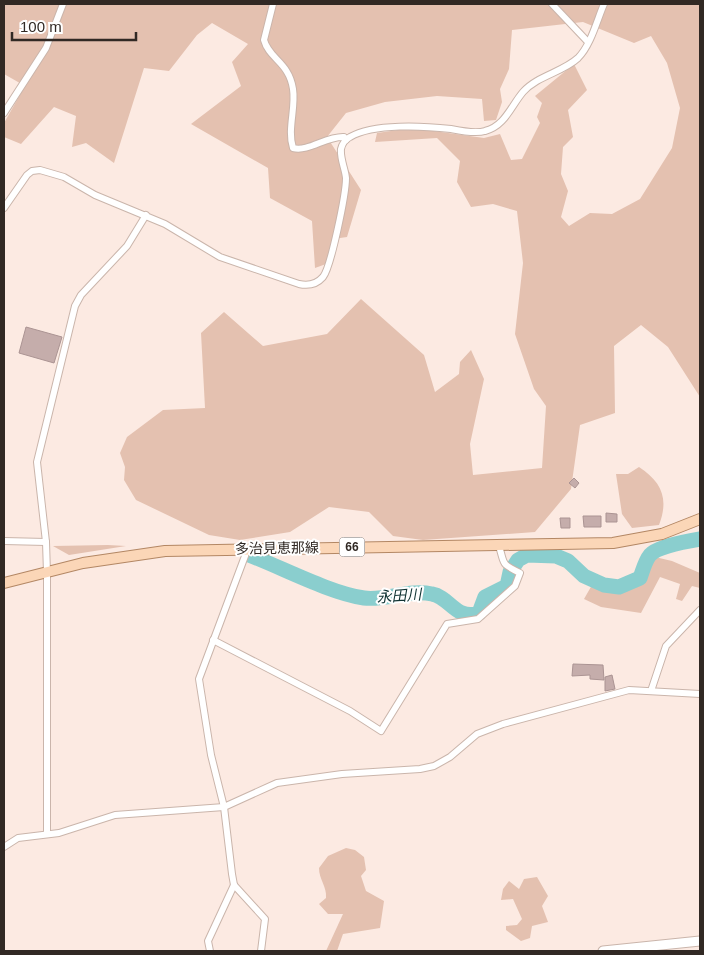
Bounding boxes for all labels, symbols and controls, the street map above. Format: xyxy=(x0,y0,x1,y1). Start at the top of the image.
scale bar xyxy=(12,10,136,42)
text: 100 m xyxy=(20,18,62,35)
road number: 66 xyxy=(340,538,364,556)
street label: 多治見恵那線 xyxy=(235,539,319,557)
water label: 永田川 xyxy=(376,585,424,606)

